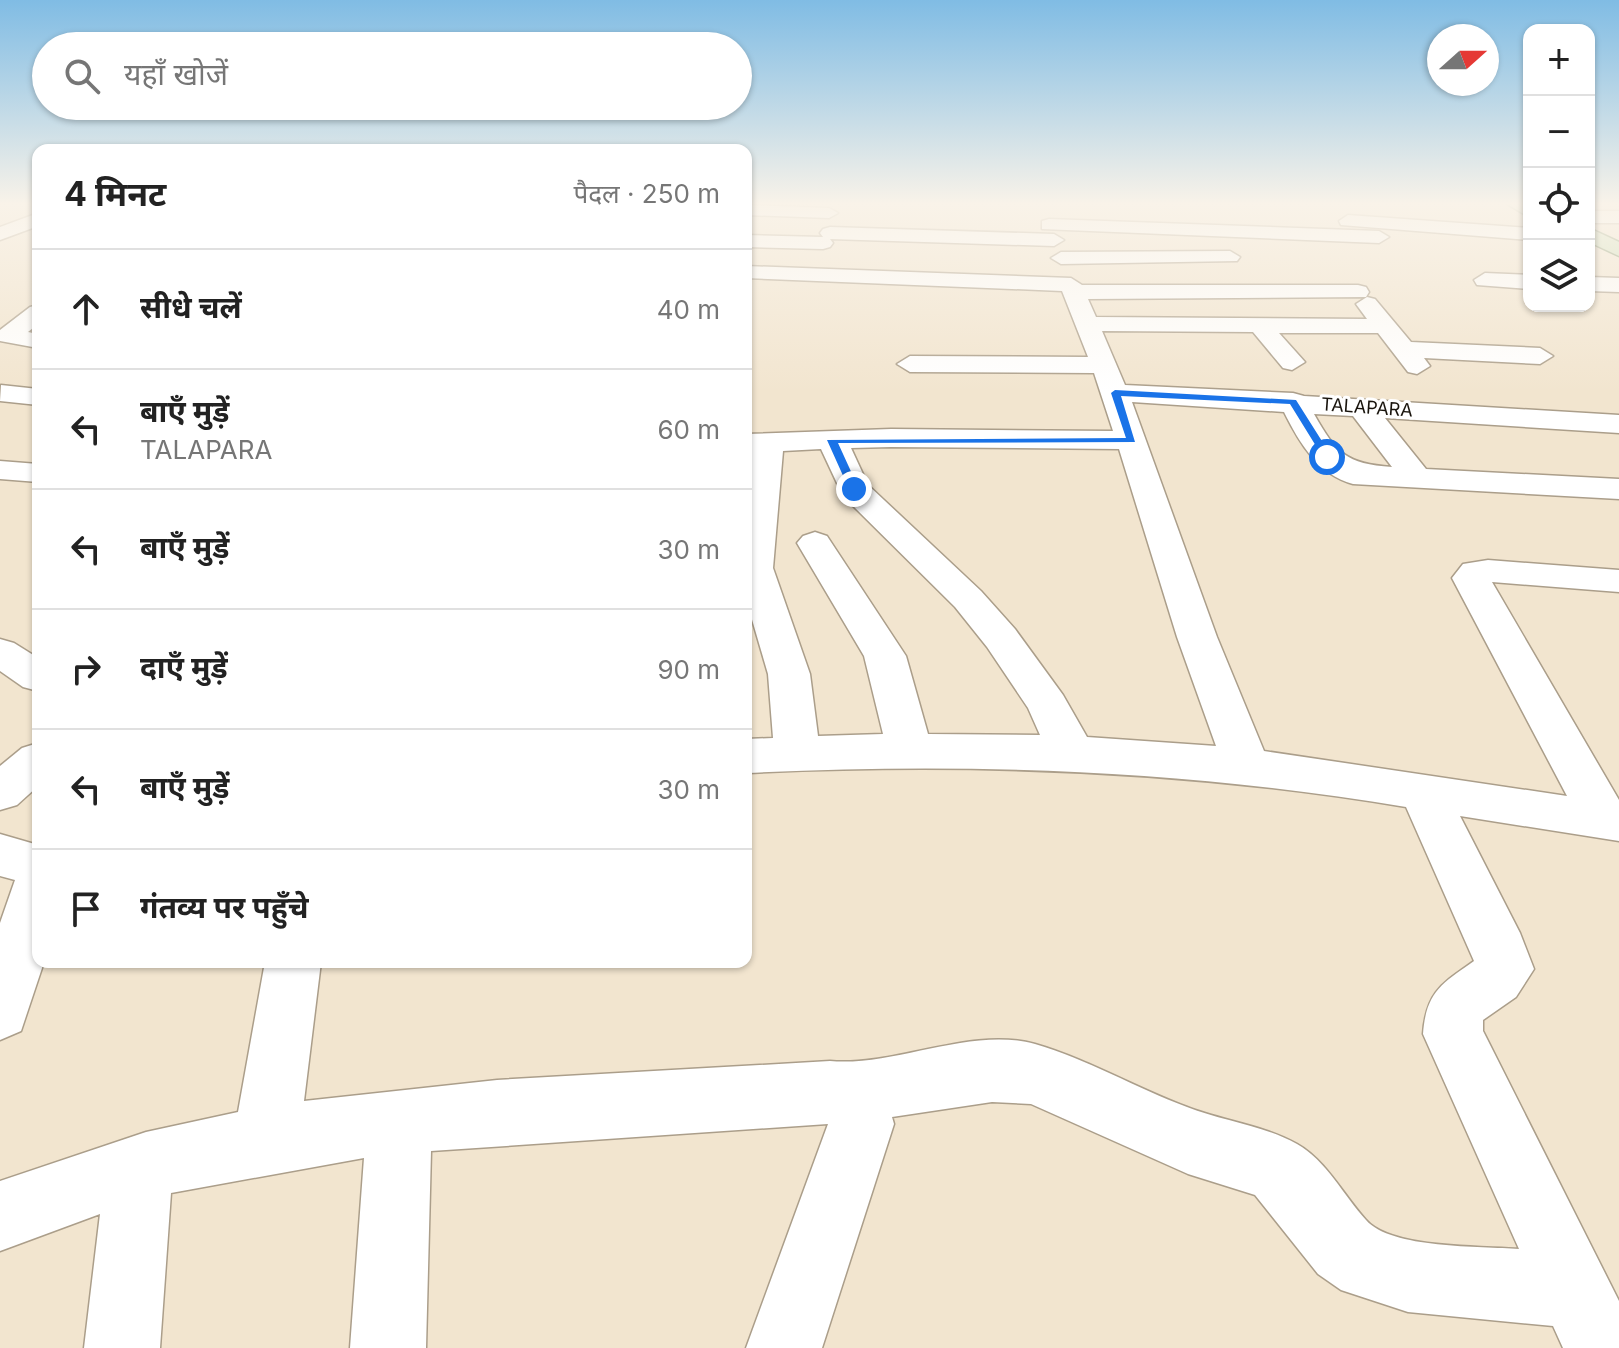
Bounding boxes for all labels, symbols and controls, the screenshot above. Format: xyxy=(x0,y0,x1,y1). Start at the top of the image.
north arrow xyxy=(1427,24,1499,96)
map controls xyxy=(1523,24,1595,312)
button: + xyxy=(1523,24,1595,96)
search box xyxy=(32,32,752,120)
icon: search xyxy=(60,54,104,98)
text: यहाँ खोजें xyxy=(124,56,228,92)
button: − xyxy=(1523,96,1595,168)
button: locate xyxy=(1523,168,1595,240)
text: 4 मिनट xyxy=(64,173,166,214)
text: पैदल · 250 m xyxy=(574,178,720,209)
button: layers xyxy=(1523,240,1595,312)
icon: ahead xyxy=(64,287,108,331)
text: सीधे चलें xyxy=(140,289,242,325)
text: 40 m xyxy=(657,294,720,325)
text: बाएँ मुड़ें xyxy=(140,393,229,429)
street label: TALAPARA xyxy=(1321,393,1413,421)
icon: left xyxy=(64,407,108,451)
text: 60 m xyxy=(657,414,720,445)
text: TALAPARA xyxy=(140,434,272,465)
route start xyxy=(1309,439,1345,475)
route end xyxy=(836,471,872,507)
icon: left xyxy=(64,527,108,571)
text: बाएँ मुड़ें xyxy=(140,529,229,565)
text: 30 m xyxy=(657,534,720,565)
icon: right xyxy=(64,647,108,691)
text: दाएँ मुड़ें xyxy=(140,649,228,685)
text: 90 m xyxy=(657,654,720,685)
icon: left xyxy=(64,767,108,811)
text: बाएँ मुड़ें xyxy=(140,769,229,805)
text: 30 m xyxy=(657,774,720,805)
icon: arrive xyxy=(64,887,108,931)
text: गंतव्य पर पहुँचे xyxy=(140,889,308,925)

